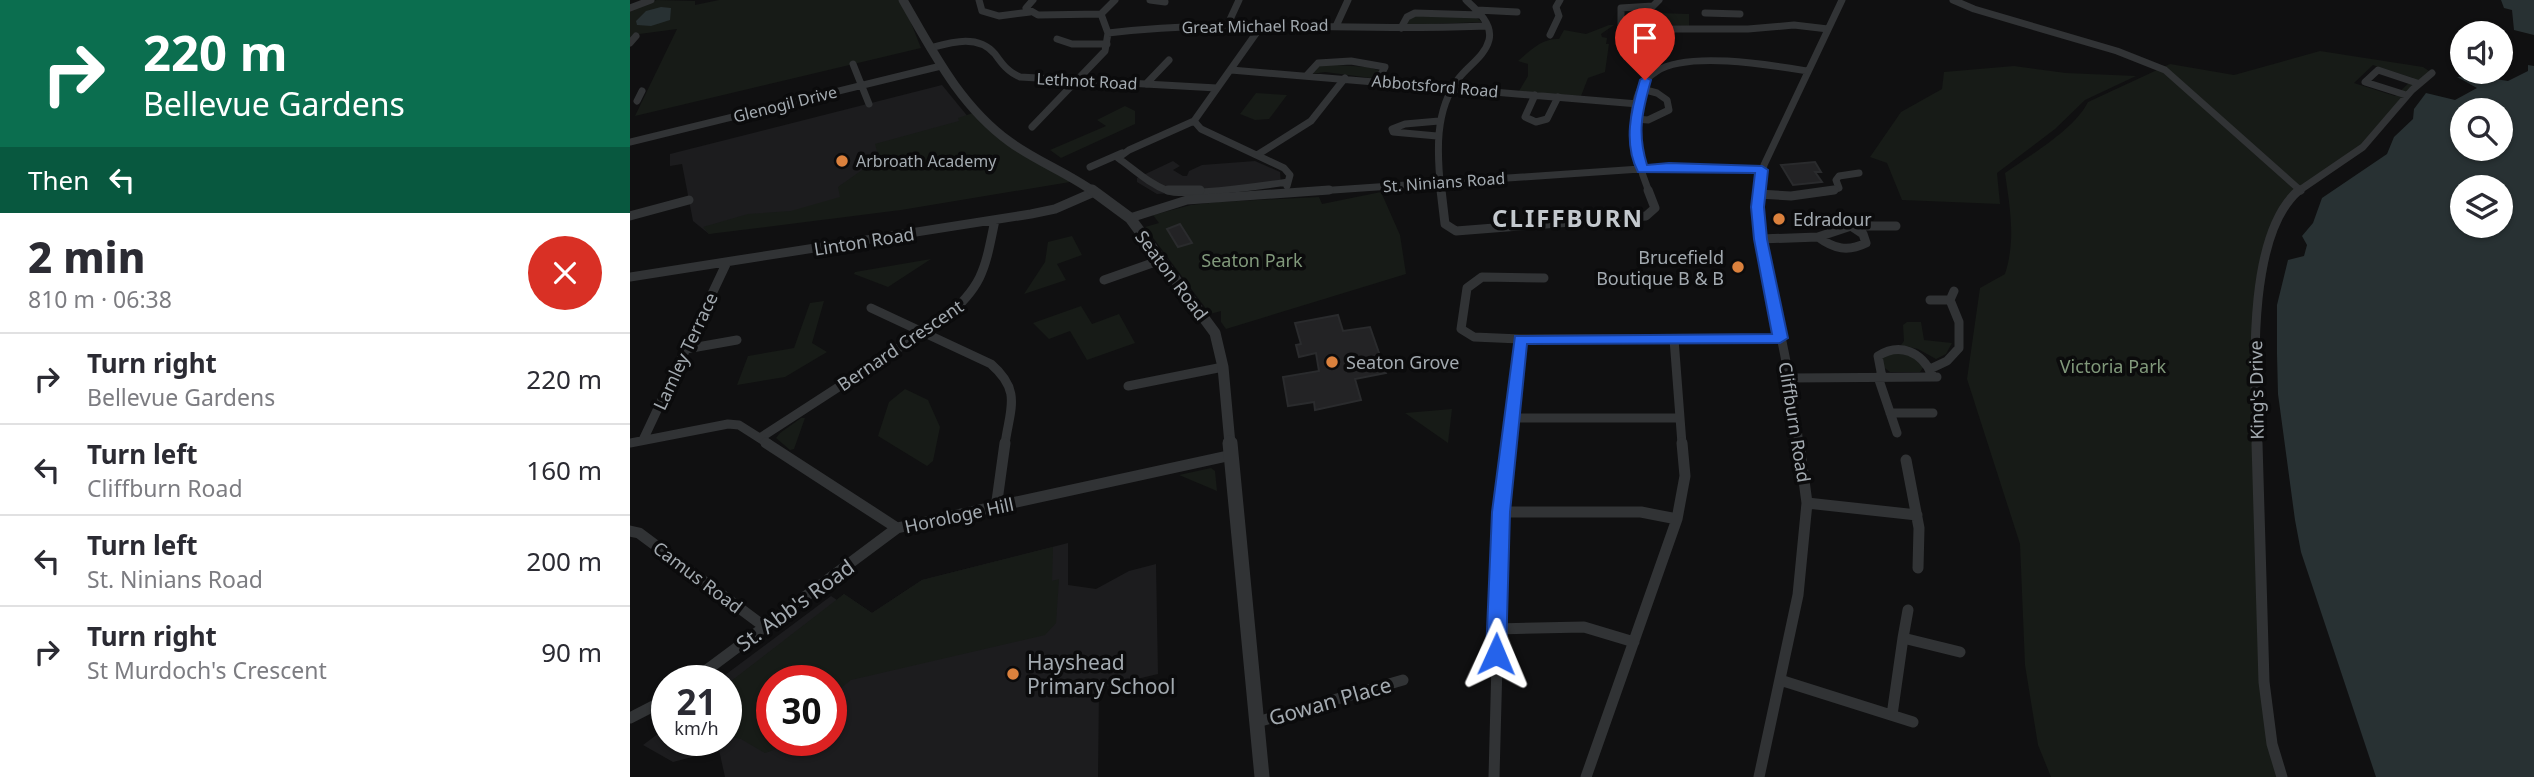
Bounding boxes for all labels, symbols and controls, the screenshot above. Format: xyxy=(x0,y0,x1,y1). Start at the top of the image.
pin xyxy=(1615,8,1675,80)
street label: Great Michael Road xyxy=(1181,14,1329,38)
text: 220 m xyxy=(143,19,288,85)
icon: arrive xyxy=(1626,19,1664,57)
map controls xyxy=(2450,21,2513,238)
button: sound xyxy=(2450,21,2513,84)
icon: right xyxy=(28,28,119,119)
street label: Lethnot Road xyxy=(1036,67,1138,95)
street label: Abbotsford Road xyxy=(1371,70,1499,102)
street label: Glenogil Drive xyxy=(731,80,839,128)
text: Bellevue Gardens xyxy=(143,82,405,125)
button: search xyxy=(2450,98,2513,161)
place label: Arbroath Academy xyxy=(856,150,997,172)
marker: Arbroath Academy xyxy=(834,153,850,169)
icon: left xyxy=(103,161,141,199)
text: Then xyxy=(28,162,89,198)
street label: St. Ninians Road xyxy=(1382,167,1506,197)
button: layers xyxy=(2450,175,2513,238)
district label: CLIFFBURN xyxy=(1492,201,1644,234)
place label: Edradour xyxy=(1793,207,1872,231)
marker: Edradour xyxy=(1771,211,1787,227)
street label: Linton Road xyxy=(812,221,916,261)
street label: Seaton Road xyxy=(1130,225,1214,325)
text: 2 min xyxy=(28,228,145,285)
button: close xyxy=(528,236,602,310)
place label: Brucefield Boutique B & B xyxy=(1596,245,1724,290)
park label: Seaton Park xyxy=(1201,248,1303,272)
marker: Brucefield Boutique B & B xyxy=(1730,259,1746,275)
text: 810 m · 06:38 xyxy=(28,283,172,315)
street label: Lamley Terrace xyxy=(647,288,723,414)
street label: Bernard Crescent xyxy=(832,294,968,396)
street label: King's Drive xyxy=(2243,340,2269,440)
text: Turn right xyxy=(87,345,217,381)
place label: Seaton Grove xyxy=(1346,350,1459,374)
marker: Seaton Grove xyxy=(1324,354,1340,370)
park label: Victoria Park xyxy=(2060,354,2167,378)
icon: right xyxy=(28,360,66,398)
street label: Cliffburn Road xyxy=(1774,360,1816,484)
text: 220 m xyxy=(526,361,602,397)
text: Bellevue Gardens xyxy=(87,381,275,413)
text: Turn left xyxy=(87,436,198,472)
icon: left xyxy=(28,451,66,489)
text: 160 m xyxy=(526,452,602,488)
text: Cliffburn Road xyxy=(87,472,243,504)
street label: Horologe Hill xyxy=(902,492,1016,538)
text: Turn left xyxy=(87,527,198,563)
street label: Camus Road xyxy=(648,536,748,618)
icon: left xyxy=(28,542,66,580)
text: 200 m xyxy=(526,543,602,579)
street label: St. Abb's Road xyxy=(730,553,860,657)
text: St. Ninians Road xyxy=(87,563,263,595)
position arrow xyxy=(1459,617,1533,691)
text: Turn right xyxy=(87,618,217,654)
icon: right xyxy=(28,633,66,671)
text: 90 m xyxy=(541,634,602,670)
place label: Hayshead Primary School xyxy=(1027,648,1175,700)
text: St Murdoch's Crescent xyxy=(87,654,327,686)
speed limit sign: 30 xyxy=(756,665,847,756)
marker: Hayshead Primary School xyxy=(1005,666,1021,682)
street label: Gowan Place xyxy=(1266,670,1394,732)
text: 21 xyxy=(676,678,717,725)
text: km/h xyxy=(674,716,719,740)

